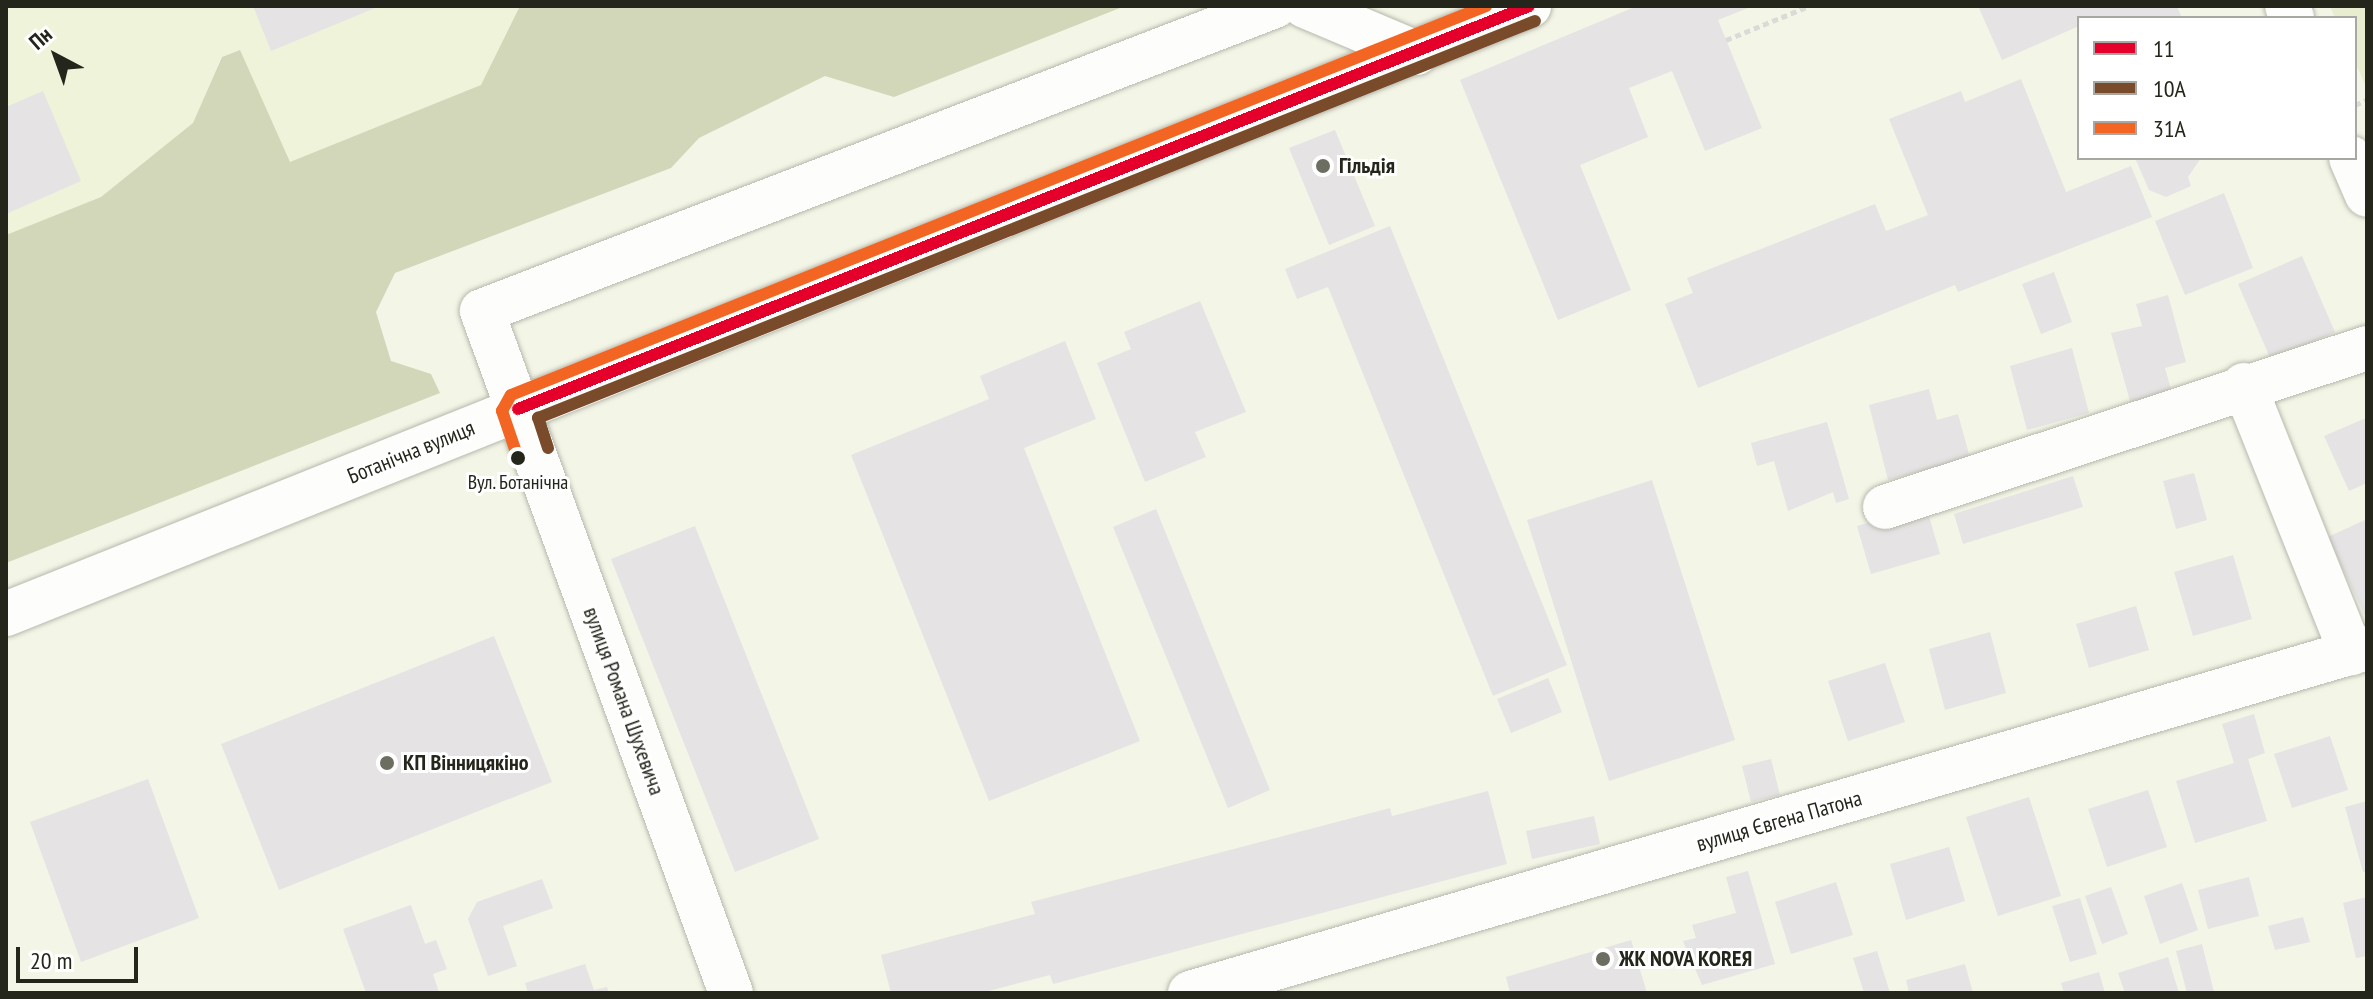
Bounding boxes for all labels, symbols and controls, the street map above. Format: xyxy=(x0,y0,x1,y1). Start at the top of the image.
north arrow xyxy=(16,16,96,96)
legend xyxy=(2077,16,2357,160)
text: Пн xyxy=(23,20,57,55)
text: 11 xyxy=(2153,33,2175,64)
text: 10А xyxy=(2153,73,2186,104)
text: 31А xyxy=(2153,113,2186,144)
place label: Гільдія xyxy=(1339,153,1395,179)
marker: Гільдія xyxy=(1314,157,1332,175)
street label: Ботанічна вулиця xyxy=(344,415,478,489)
marker: Вул. Ботанічна xyxy=(510,450,526,466)
place label: Вул. Ботанічна xyxy=(467,470,569,494)
street label: вулиця Романа Шухевича xyxy=(578,603,670,799)
place label: КП Вінницякіно xyxy=(403,750,529,776)
marker: КП Вінницякіно xyxy=(378,754,396,772)
street label: вулиця Євгена Патона xyxy=(1693,785,1865,857)
scale bar xyxy=(20,931,142,981)
text: 20 m xyxy=(30,945,72,976)
place label: ЖК NOVA KOREЯ xyxy=(1619,946,1753,972)
marker: ЖК NOVA KOREЯ xyxy=(1594,950,1612,968)

